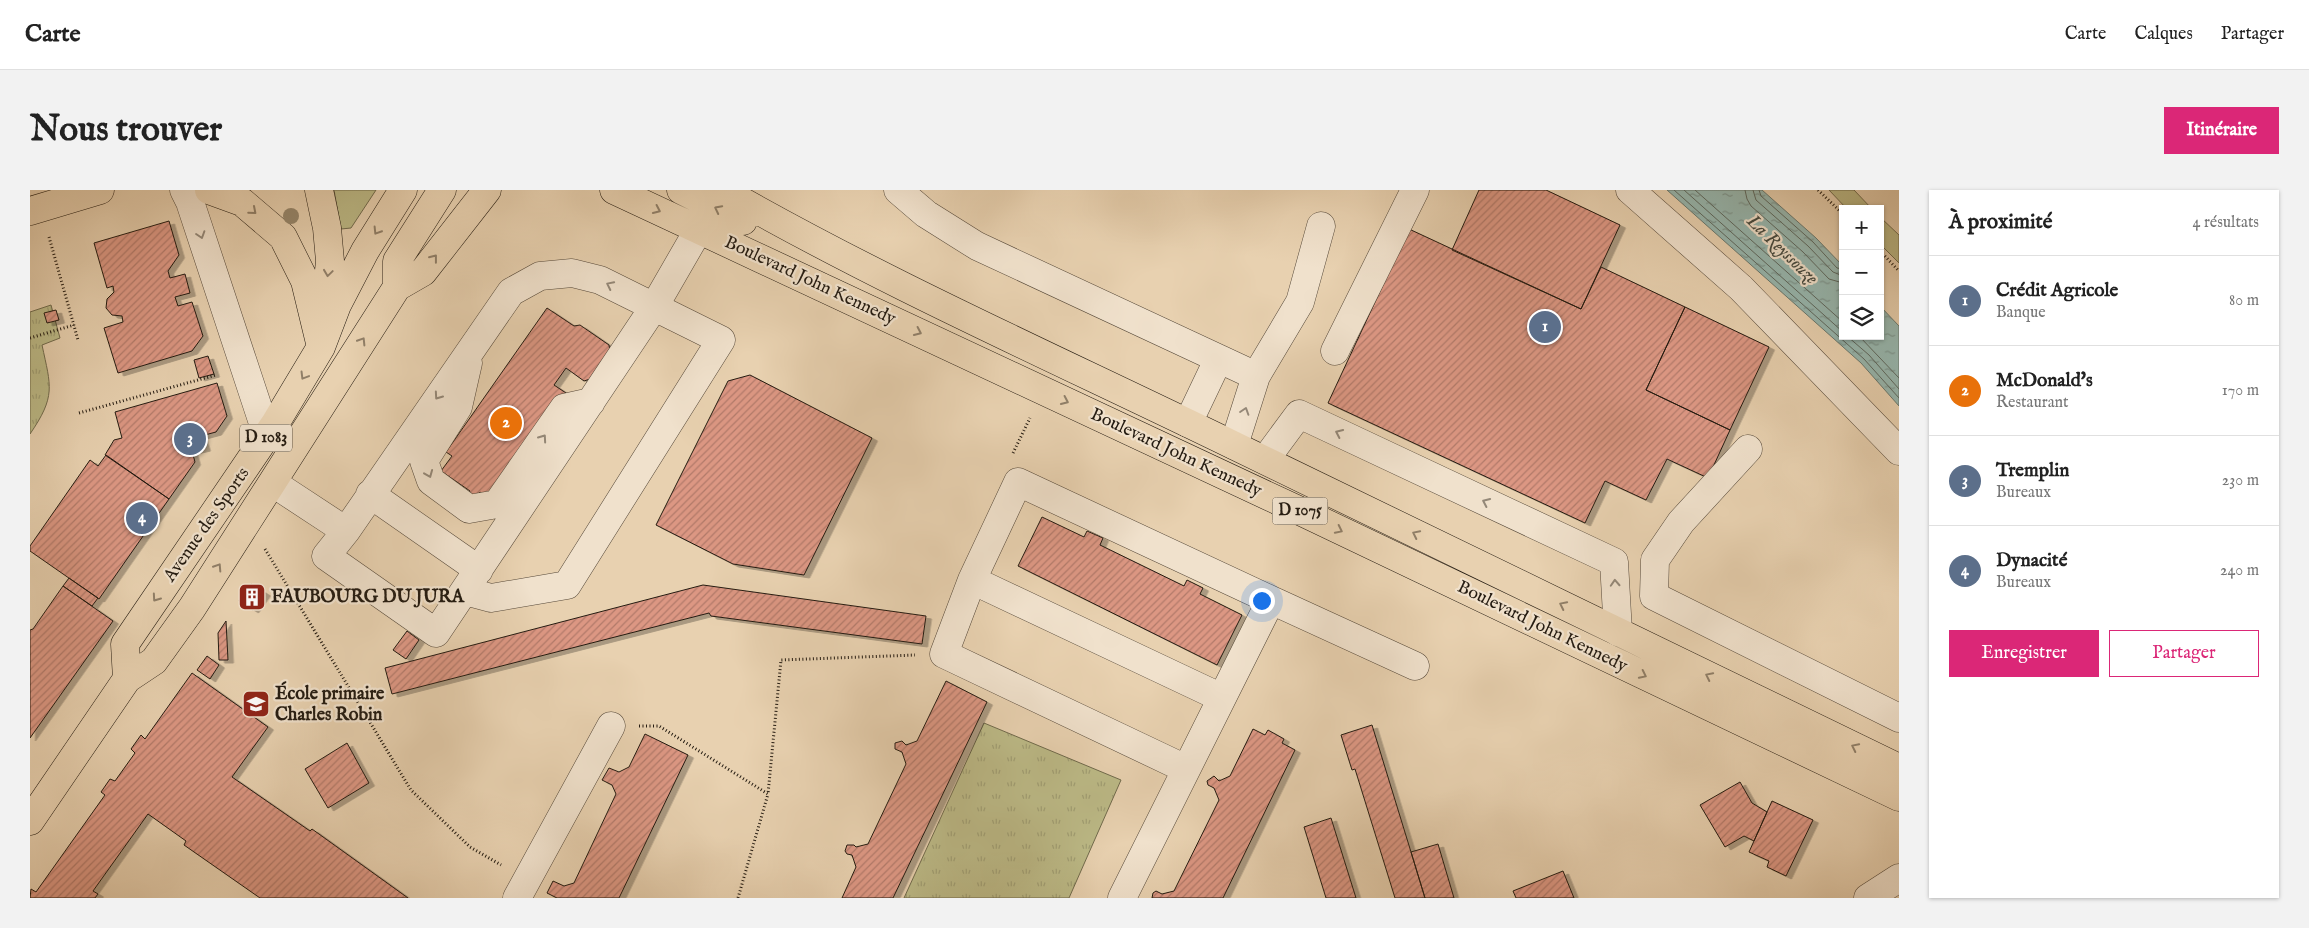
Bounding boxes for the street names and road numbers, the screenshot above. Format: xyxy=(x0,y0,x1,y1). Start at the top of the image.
street label: Boulevard John Kennedy xyxy=(721,231,899,331)
street label: Boulevard John Kennedy xyxy=(1087,403,1265,503)
road number: D 1083 xyxy=(240,424,292,452)
street label: Avenue des Sports xyxy=(158,463,255,588)
road number: D 1075 xyxy=(1272,498,1328,524)
street label: Boulevard John Kennedy xyxy=(1453,576,1631,678)

